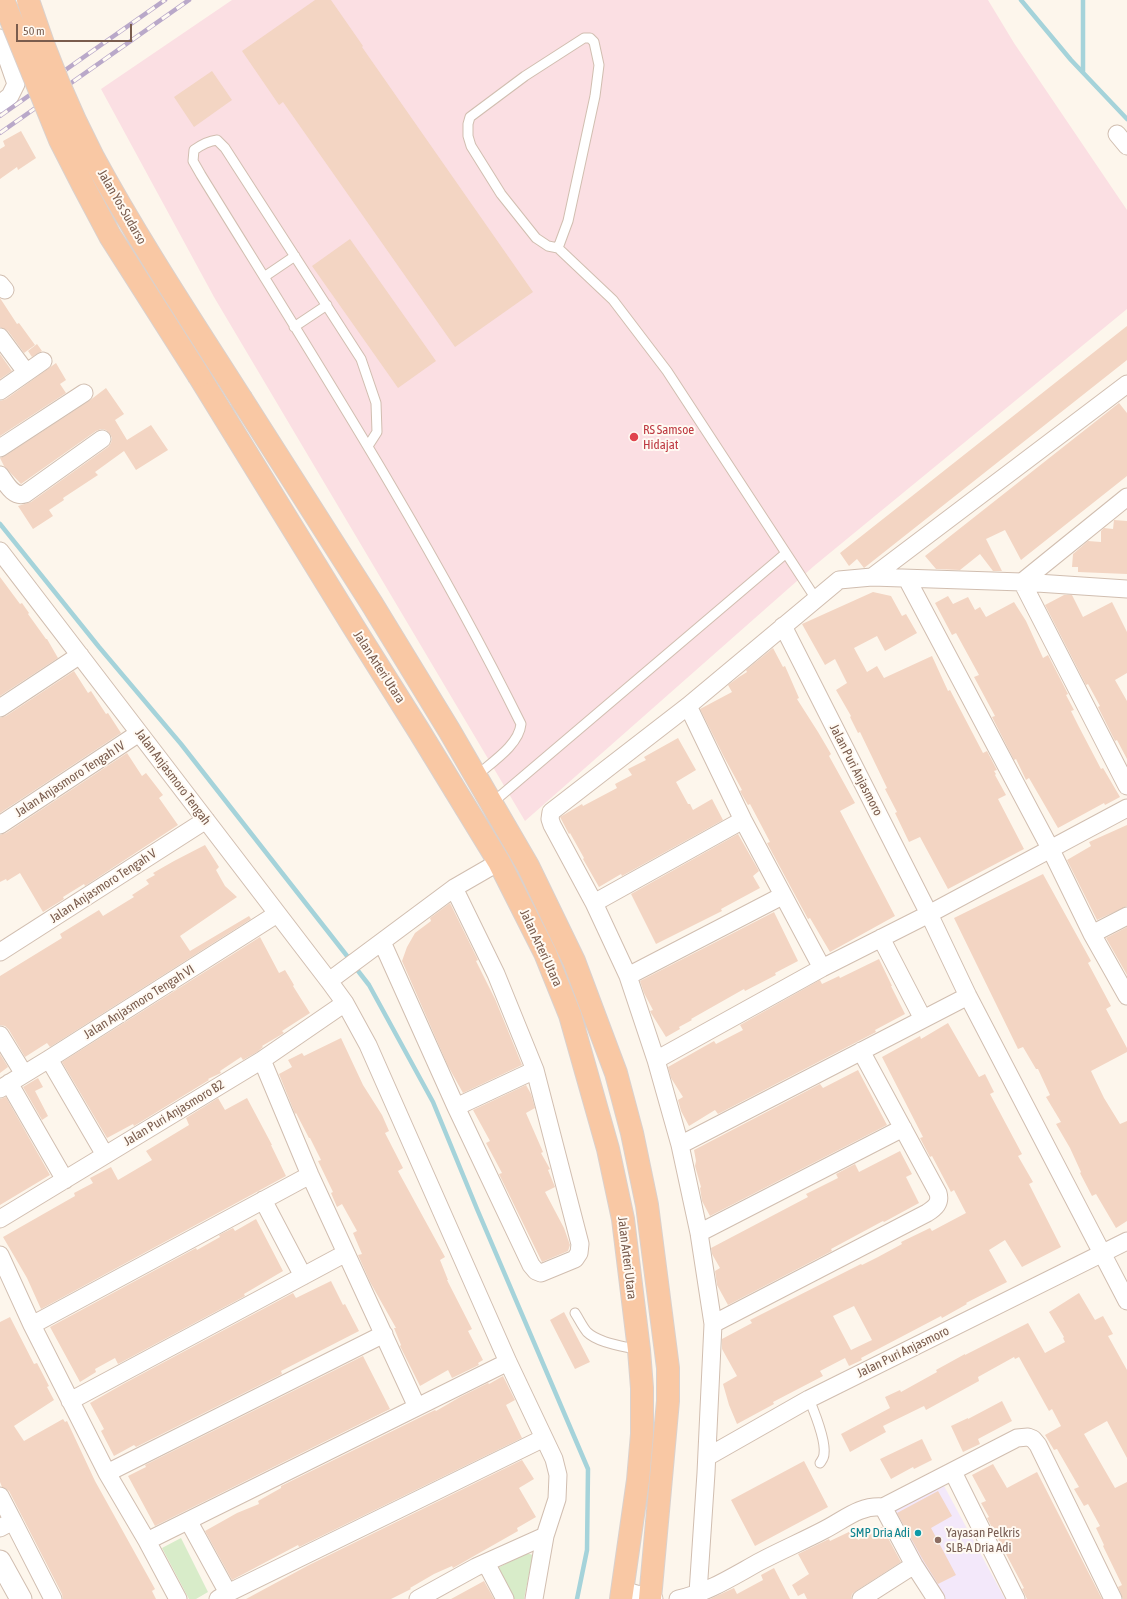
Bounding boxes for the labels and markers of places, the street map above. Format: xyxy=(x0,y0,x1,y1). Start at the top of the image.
place label: RS Samsoe Hidajat xyxy=(643,422,694,453)
marker: RS Samsoe Hidajat xyxy=(628,431,640,443)
place label: SMP Dria Adi xyxy=(850,1525,910,1541)
place label: Yayasan Pelkris SLB-A Dria Adi xyxy=(946,1525,1020,1556)
marker: SMP Dria Adi xyxy=(913,1528,923,1538)
marker: Yayasan Pelkris SLB-A Dria Adi xyxy=(933,1535,943,1545)

